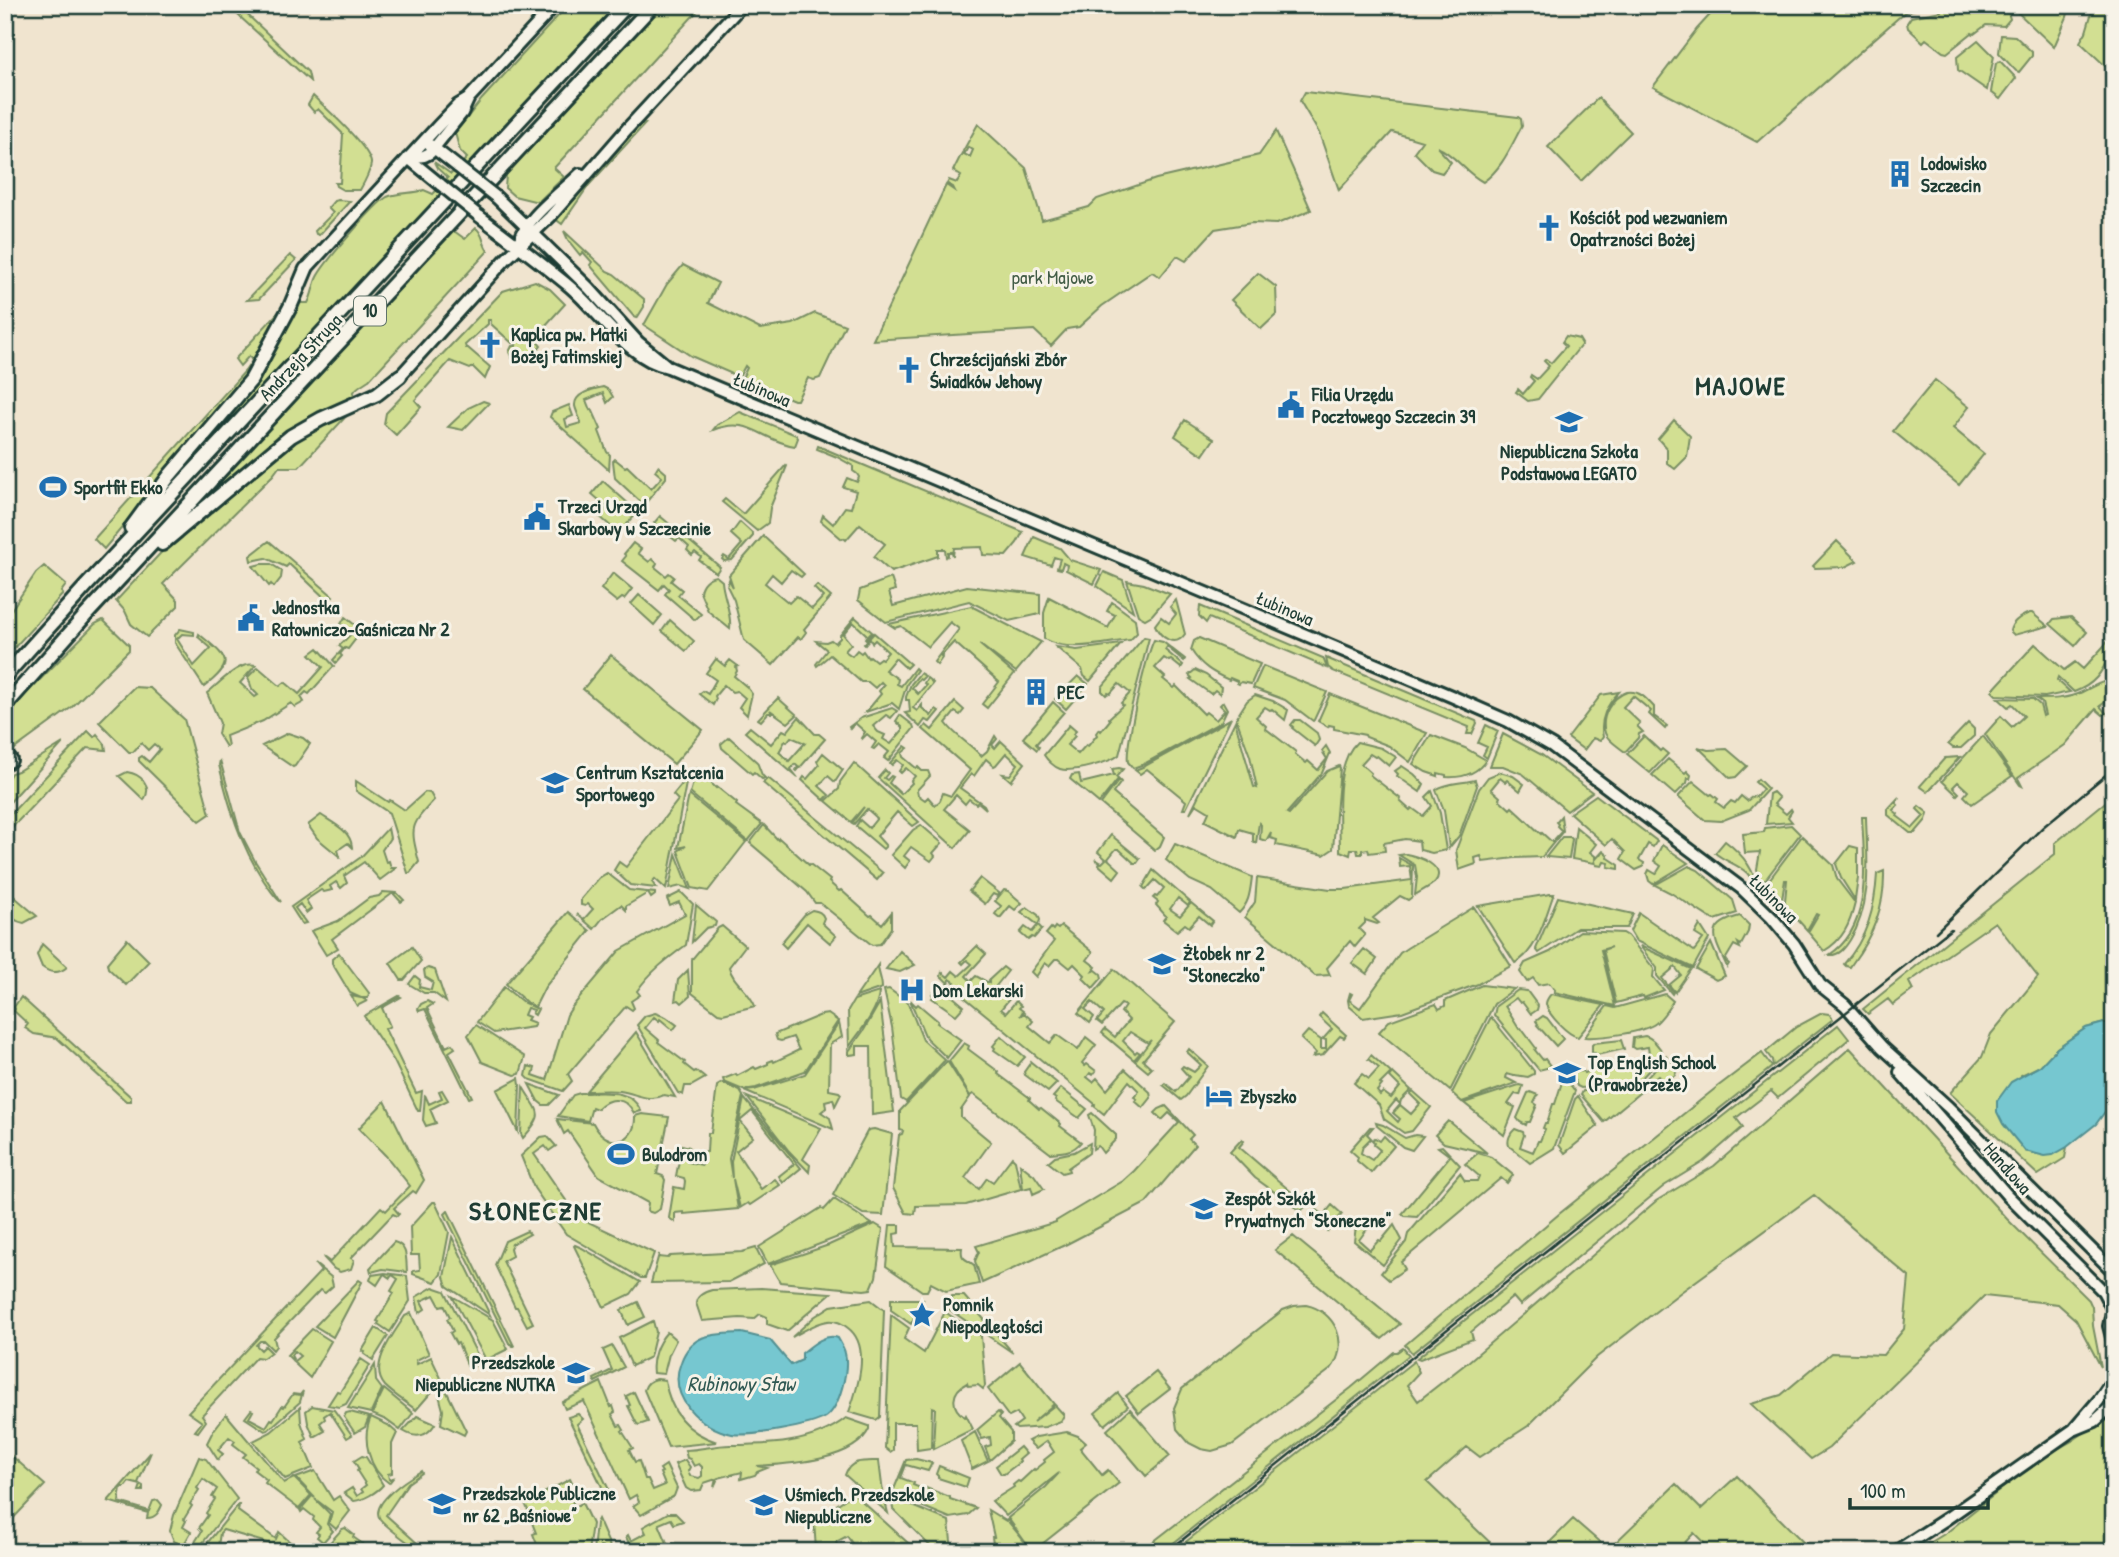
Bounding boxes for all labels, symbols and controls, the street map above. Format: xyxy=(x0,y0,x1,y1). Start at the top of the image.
place label: Lodowisko Szczecin xyxy=(1921,150,1987,198)
building icon: Lodowisko Szczecin xyxy=(1885,159,1915,189)
place label: Kościół pod wezwaniem Opatrzności Bożej xyxy=(1570,204,1727,253)
church icon: Kościół pod wezwaniem Opatrzności Bożej xyxy=(1534,213,1564,243)
park label: park Majowe xyxy=(1012,264,1095,290)
road number: 10 xyxy=(354,296,386,326)
street label: Andrzeja Struga xyxy=(253,307,348,406)
place label: Kaplica pw. Matki Bożej Fatimskiej xyxy=(511,321,628,369)
church icon: Kaplica pw. Matki Bożej Fatimskiej xyxy=(475,330,505,360)
place label: Chrześcijański Zbór Świadków Jehowy xyxy=(930,346,1068,395)
church icon: Chrześcijański Zbór Świadków Jehowy xyxy=(894,355,924,385)
street label: Łubinowa xyxy=(729,365,796,413)
district label: MAJOWE xyxy=(1695,368,1787,403)
place label: Filia Urzędu Pocztowego Szczecin 39 xyxy=(1311,381,1475,430)
public building icon: Filia Urzędu Pocztowego Szczecin 39 xyxy=(1276,390,1306,420)
school or university icon: Niepubliczna Szkoła Podstawowa LEGATO xyxy=(1554,407,1584,437)
place label: Niepubliczna Szkoła Podstawowa LEGATO xyxy=(1500,438,1638,486)
sports icon: Sportfit Ekko xyxy=(38,472,68,502)
place label: Sportfit Ekko xyxy=(74,474,163,501)
place label: Trzeci Urząd Skarbowy w Szczecinie xyxy=(557,493,712,542)
public building icon: Trzeci Urząd Skarbowy w Szczecinie xyxy=(522,502,552,532)
street label: Łubinowa xyxy=(1252,584,1319,632)
place label: Jednostka Ratowniczo-Gaśnicza Nr 2 xyxy=(272,594,450,642)
public building icon: Jednostka Ratowniczo-Gaśnicza Nr 2 xyxy=(236,603,266,633)
building icon: PEC xyxy=(1021,677,1051,707)
place label: PEC xyxy=(1057,679,1085,705)
place label: Centrum Kształcenia Sportowego xyxy=(576,759,724,808)
school or university icon: Centrum Kształcenia Sportowego xyxy=(540,768,570,798)
street label: Łubinowa xyxy=(1743,867,1805,929)
place label: Żłobek nr 2 "Słoneczko" xyxy=(1183,940,1265,988)
school or university icon: Żłobek nr 2 "Słoneczko" xyxy=(1147,949,1177,979)
hospital icon: Dom Lekarski xyxy=(897,975,927,1005)
place label: Dom Lekarski xyxy=(933,977,1024,1003)
place label: Top English School (Prawobrzeże) xyxy=(1587,1049,1717,1097)
school or university icon: Top English School (Prawobrzeże) xyxy=(1552,1058,1582,1088)
hotel icon: Zbyszko xyxy=(1204,1081,1234,1111)
place label: Zbyszko xyxy=(1240,1083,1297,1110)
street label: Handlowa xyxy=(1978,1136,2038,1200)
sports icon: Bulodrom xyxy=(606,1139,636,1169)
place label: Bulodrom xyxy=(642,1141,707,1167)
place label: Zespół Szkół Prywatnych "Słoneczne" xyxy=(1225,1185,1392,1234)
district label: SŁONECZNE xyxy=(469,1193,603,1228)
school or university icon: Zespół Szkół Prywatnych "Słoneczne" xyxy=(1189,1194,1219,1224)
place label: Pomnik Niepodległości xyxy=(943,1291,1043,1340)
place icon: Pomnik Niepodległości xyxy=(907,1300,937,1330)
place label: Przedszkole Niepubliczne NUTKA xyxy=(416,1349,556,1398)
school or university icon: Przedszkole Niepubliczne NUTKA xyxy=(561,1358,591,1388)
water label: Rubinowy Staw xyxy=(687,1369,797,1398)
scale bar xyxy=(1850,1466,1988,1510)
text: 100 m xyxy=(1860,1476,1906,1505)
place label: Przedszkole Publiczne nr 62 „Baśniowe” xyxy=(463,1480,617,1528)
place label: Uśmiech. Przedszkole Niepubliczne xyxy=(785,1481,935,1530)
school or university icon: Przedszkole Publiczne nr 62 „Baśniowe” xyxy=(427,1489,457,1519)
school or university icon: Uśmiech. Przedszkole Niepubliczne xyxy=(749,1490,779,1520)

